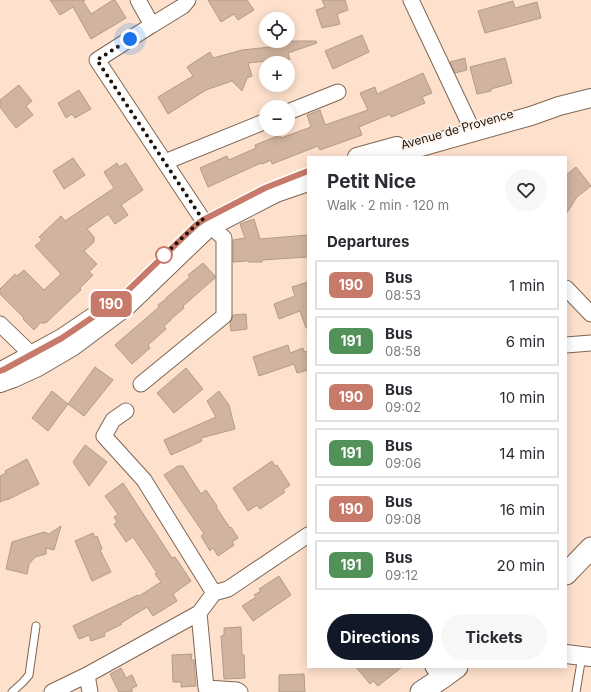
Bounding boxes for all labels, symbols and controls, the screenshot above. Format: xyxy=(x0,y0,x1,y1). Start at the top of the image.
map controls xyxy=(259,12,295,136)
button: locate xyxy=(259,12,295,48)
your location xyxy=(120,29,140,49)
button: + xyxy=(259,56,295,92)
button: − xyxy=(259,100,295,136)
street label: Avenue de Provence xyxy=(399,106,515,152)
button: heart xyxy=(505,169,547,211)
text: Petit Nice xyxy=(327,170,416,193)
text: Walk · 2 min · 120 m xyxy=(327,197,449,213)
text: Departures xyxy=(327,232,409,251)
unlabelled marker xyxy=(155,246,173,264)
text: Bus xyxy=(385,268,413,287)
text: 190 xyxy=(339,276,363,293)
text: 1 min xyxy=(509,276,545,295)
text: 08:53 xyxy=(385,287,421,303)
line badge: 190 xyxy=(88,291,134,317)
text: 190 xyxy=(99,295,123,312)
text: Bus xyxy=(385,324,413,343)
text: 191 xyxy=(340,332,362,349)
text: 6 min xyxy=(506,332,545,351)
text: 08:58 xyxy=(385,343,421,359)
text: Bus xyxy=(385,380,413,399)
text: 190 xyxy=(339,388,363,405)
text: 10 min xyxy=(500,388,545,407)
text: 09:02 xyxy=(385,399,421,415)
text: Bus xyxy=(385,436,413,455)
text: 191 xyxy=(340,444,362,461)
text: 14 min xyxy=(499,444,545,463)
text: 09:06 xyxy=(385,455,421,471)
text: Bus xyxy=(385,492,413,511)
text: 190 xyxy=(339,500,363,517)
text: 16 min xyxy=(500,500,545,519)
text: 09:08 xyxy=(385,511,421,527)
text: Bus xyxy=(385,548,413,567)
text: 191 xyxy=(340,556,362,573)
text: 20 min xyxy=(497,556,545,575)
text: 09:12 xyxy=(385,567,418,583)
button: Directions xyxy=(327,614,433,660)
button: Tickets xyxy=(441,614,547,660)

